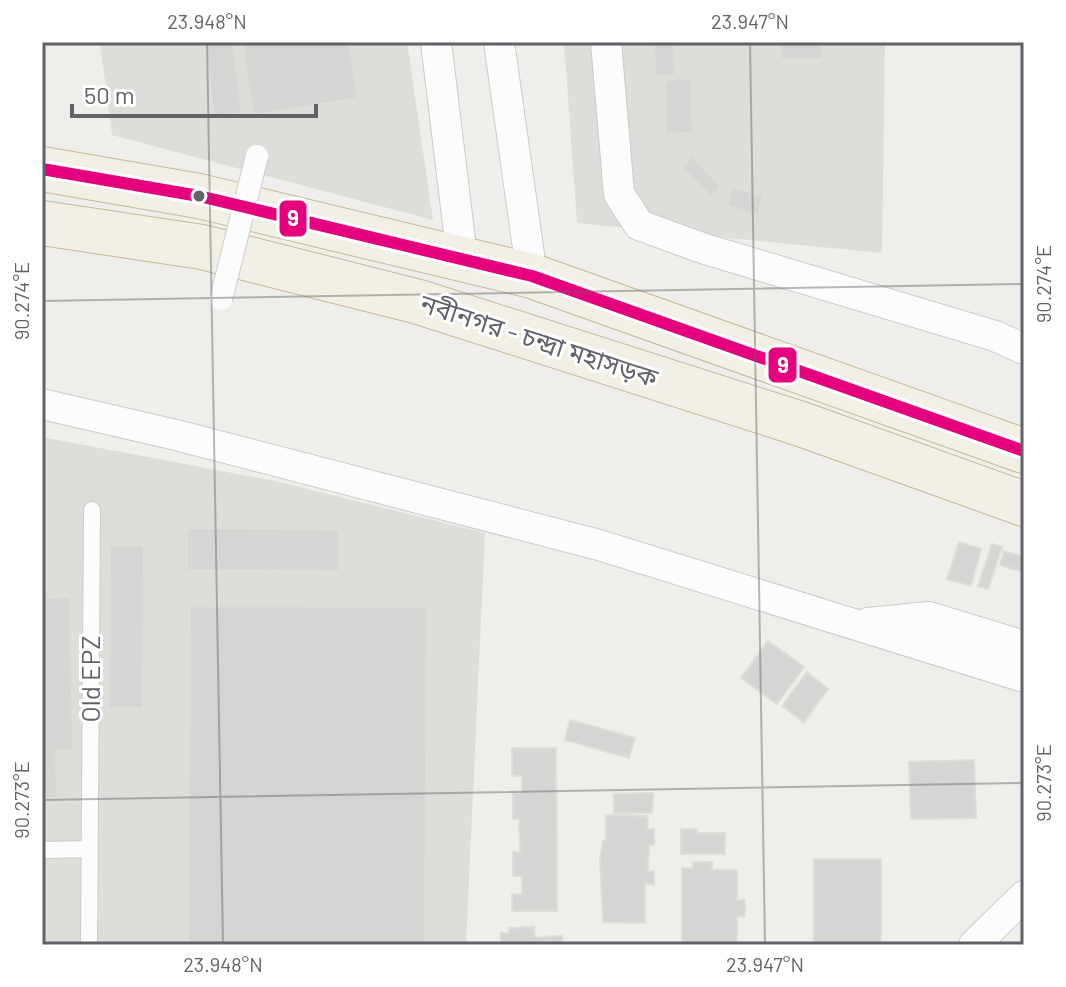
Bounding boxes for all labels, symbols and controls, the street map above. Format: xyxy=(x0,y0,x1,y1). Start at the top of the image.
text: 23.948°N xyxy=(167,9,247,33)
text: 23.947°N xyxy=(711,9,789,33)
scale bar xyxy=(72,68,316,118)
text: 50 m xyxy=(84,80,135,109)
unlabelled marker xyxy=(191,188,207,204)
line badge: 9 xyxy=(278,199,308,238)
text: 9 xyxy=(287,204,299,230)
text: 90.274°E xyxy=(1031,245,1055,323)
text: 90.274°E xyxy=(9,262,33,340)
street label: নবীনগর - চন্দ্রা মহাসড়ক xyxy=(416,286,663,393)
line badge: 9 xyxy=(767,346,798,384)
text: 9 xyxy=(777,351,789,377)
street label: Old EPZ xyxy=(74,636,105,722)
text: 90.273°E xyxy=(1031,744,1055,822)
text: 90.273°E xyxy=(9,761,33,839)
text: 23.948°N xyxy=(183,952,263,976)
text: 23.947°N xyxy=(726,952,804,976)

